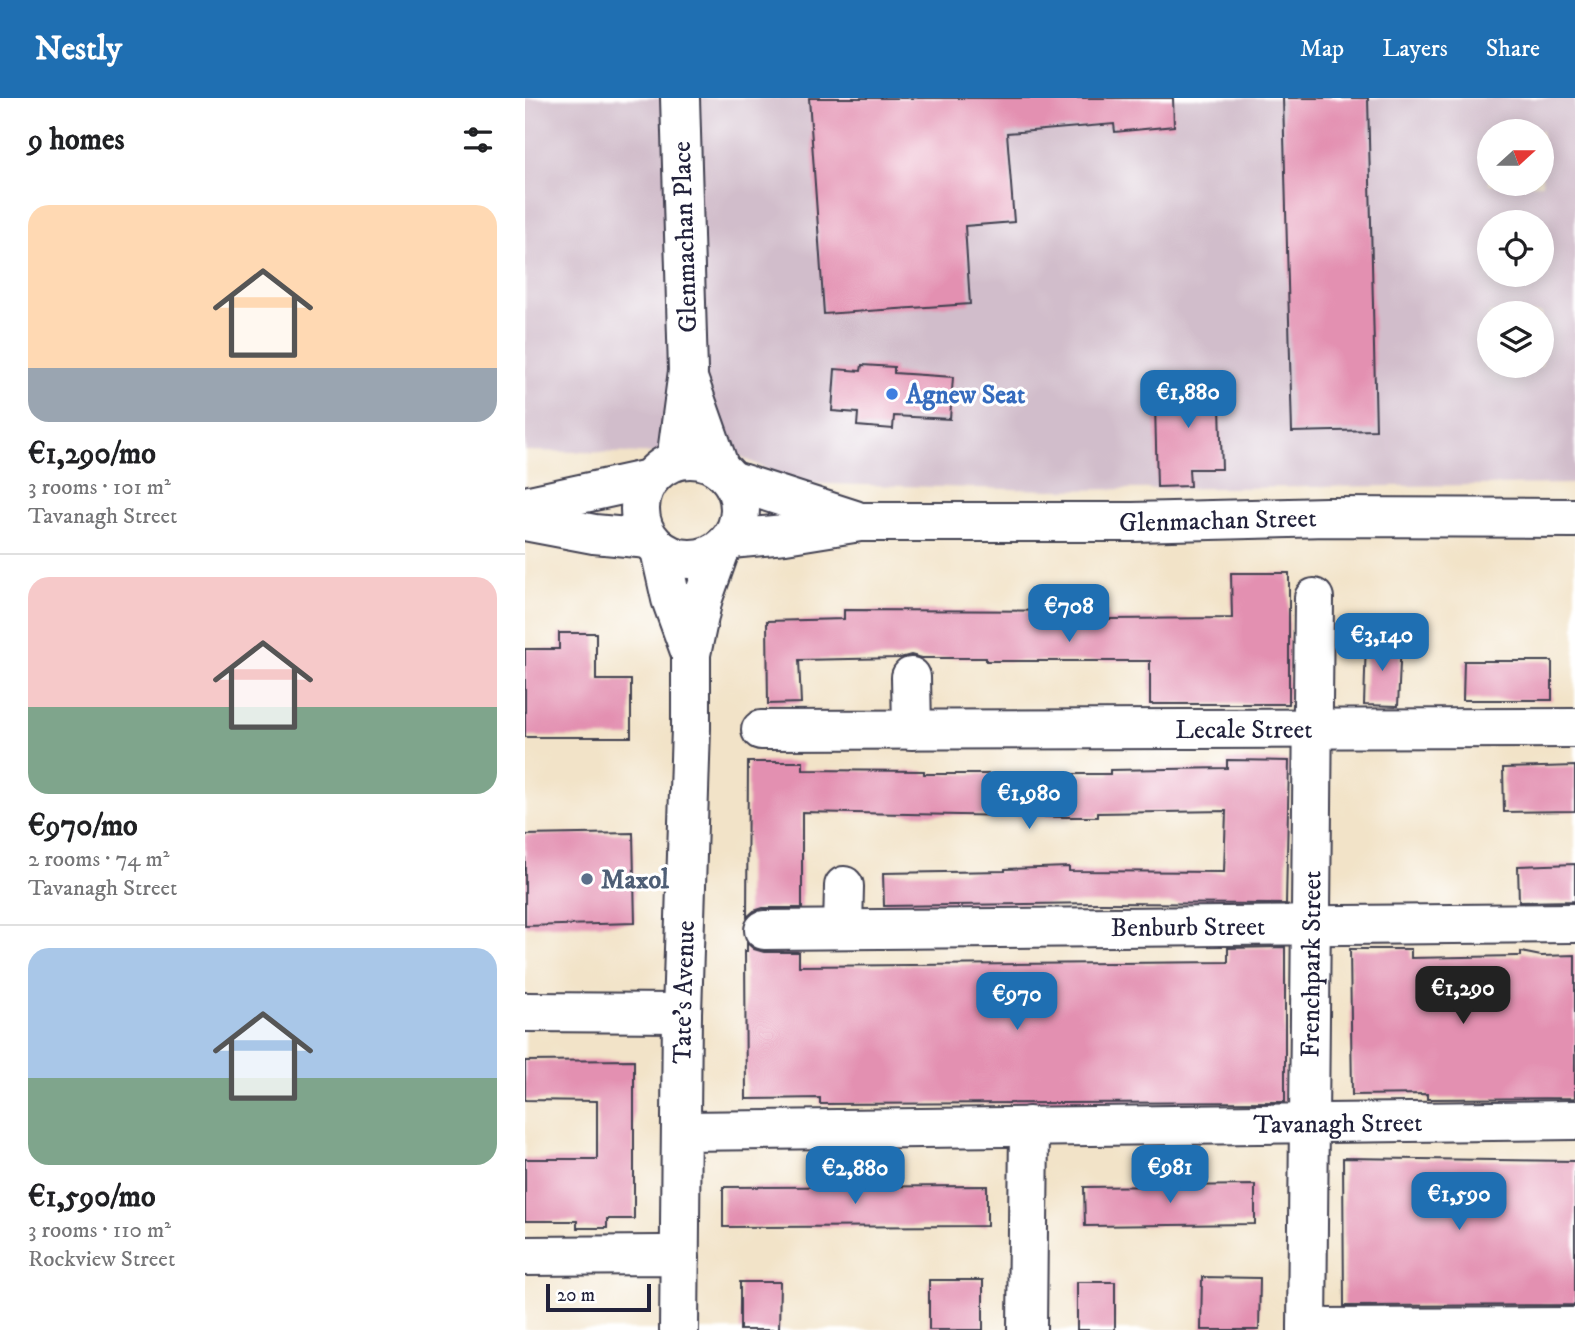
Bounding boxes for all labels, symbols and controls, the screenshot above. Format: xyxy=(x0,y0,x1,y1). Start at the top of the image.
text: Nestly xyxy=(35,29,122,70)
text: Map xyxy=(1300,34,1344,64)
text: Layers xyxy=(1382,34,1448,64)
text: Share xyxy=(1486,34,1540,64)
north arrow xyxy=(1477,119,1554,196)
map controls xyxy=(1477,119,1554,378)
icon: filters xyxy=(459,121,497,159)
text: 9 homes xyxy=(28,122,125,159)
street label: Glenmachan Place xyxy=(666,141,705,333)
button: locate xyxy=(1477,210,1554,287)
icon: home xyxy=(200,250,326,376)
button: layers xyxy=(1477,301,1554,378)
pin: €1,880 xyxy=(1131,370,1245,430)
text: €1,880 xyxy=(1156,378,1220,407)
place label: Agnew Seat xyxy=(905,379,1026,412)
marker: Agnew Seat xyxy=(884,386,900,402)
text: €1,290/mo xyxy=(28,436,156,473)
text: 3 rooms · 101 m² xyxy=(28,473,171,502)
text: Tavanagh Street xyxy=(28,502,177,531)
street label: Glenmachan Street xyxy=(1119,502,1317,540)
pin: €708 xyxy=(1028,584,1110,644)
text: €708 xyxy=(1044,592,1094,621)
pin: €3,140 xyxy=(1325,614,1439,673)
text: €3,140 xyxy=(1351,621,1413,650)
icon: home xyxy=(200,622,326,748)
street label: Lecale Street xyxy=(1175,714,1313,747)
pin: €1,980 xyxy=(972,772,1086,831)
text: €1,980 xyxy=(997,779,1061,808)
text: €970/mo xyxy=(28,808,138,845)
text: 2 rooms · 74 m² xyxy=(28,845,169,874)
place label: Maxol xyxy=(601,864,670,897)
street label: Frenchpark Street xyxy=(1295,870,1329,1058)
marker: Maxol xyxy=(579,871,595,887)
text: Tavanagh Street xyxy=(28,874,177,903)
street label: Benburb Street xyxy=(1111,911,1265,945)
street label: Tate's Avenue xyxy=(667,920,703,1064)
pin: €1,290 xyxy=(1406,967,1520,1026)
pin: €970 xyxy=(976,972,1058,1032)
text: €1,290 xyxy=(1431,974,1495,1003)
text: €970 xyxy=(992,980,1042,1009)
icon: home xyxy=(200,993,326,1119)
street label: Tavanagh Street xyxy=(1253,1107,1423,1142)
pin: €2,880 xyxy=(798,1146,912,1206)
pin: €981 xyxy=(1129,1146,1211,1205)
text: €981 xyxy=(1148,1153,1192,1182)
text: €2,880 xyxy=(822,1154,888,1183)
pin: €1,590 xyxy=(1402,1172,1516,1232)
text: €1,590/mo xyxy=(28,1179,155,1216)
text: €1,590 xyxy=(1427,1180,1491,1209)
text: 3 rooms · 110 m² xyxy=(28,1216,171,1245)
text: Rockview Street xyxy=(28,1245,175,1274)
scale bar xyxy=(546,1281,651,1313)
text: 20 m xyxy=(557,1284,595,1307)

